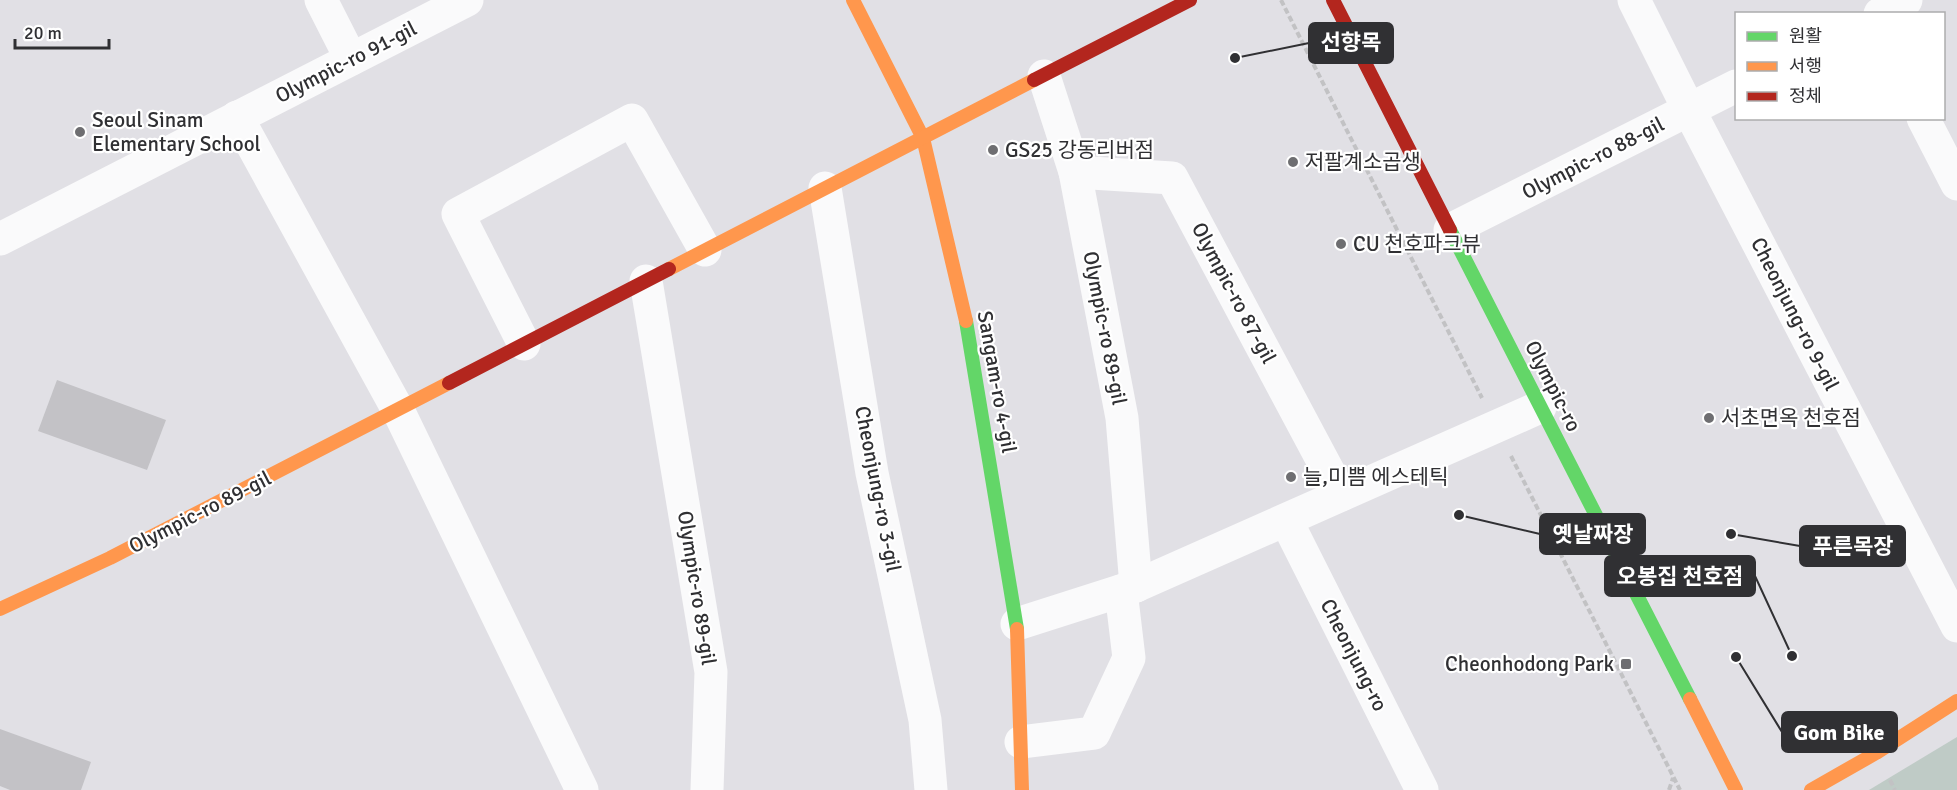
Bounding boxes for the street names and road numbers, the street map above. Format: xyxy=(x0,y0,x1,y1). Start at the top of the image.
street label: Olympic-ro 91-gil xyxy=(271,15,421,109)
street label: Olympic-ro 88-gil xyxy=(1518,111,1668,205)
street label: Olympic-ro 87-gil xyxy=(1186,218,1282,368)
street label: Cheonjung-ro 9-gil xyxy=(1745,233,1845,395)
street label: Olympic-ro 89-gil xyxy=(1077,249,1133,407)
street label: Sangam-ro 4-gil xyxy=(972,309,1022,455)
street label: Olympic-ro xyxy=(1519,336,1587,436)
street label: Cheonjung-ro 3-gil xyxy=(849,404,907,574)
street label: Olympic-ro 89-gil xyxy=(125,465,275,559)
street label: Olympic-ro 89-gil xyxy=(672,509,722,667)
street label: Cheonjung-ro xyxy=(1315,595,1393,715)

